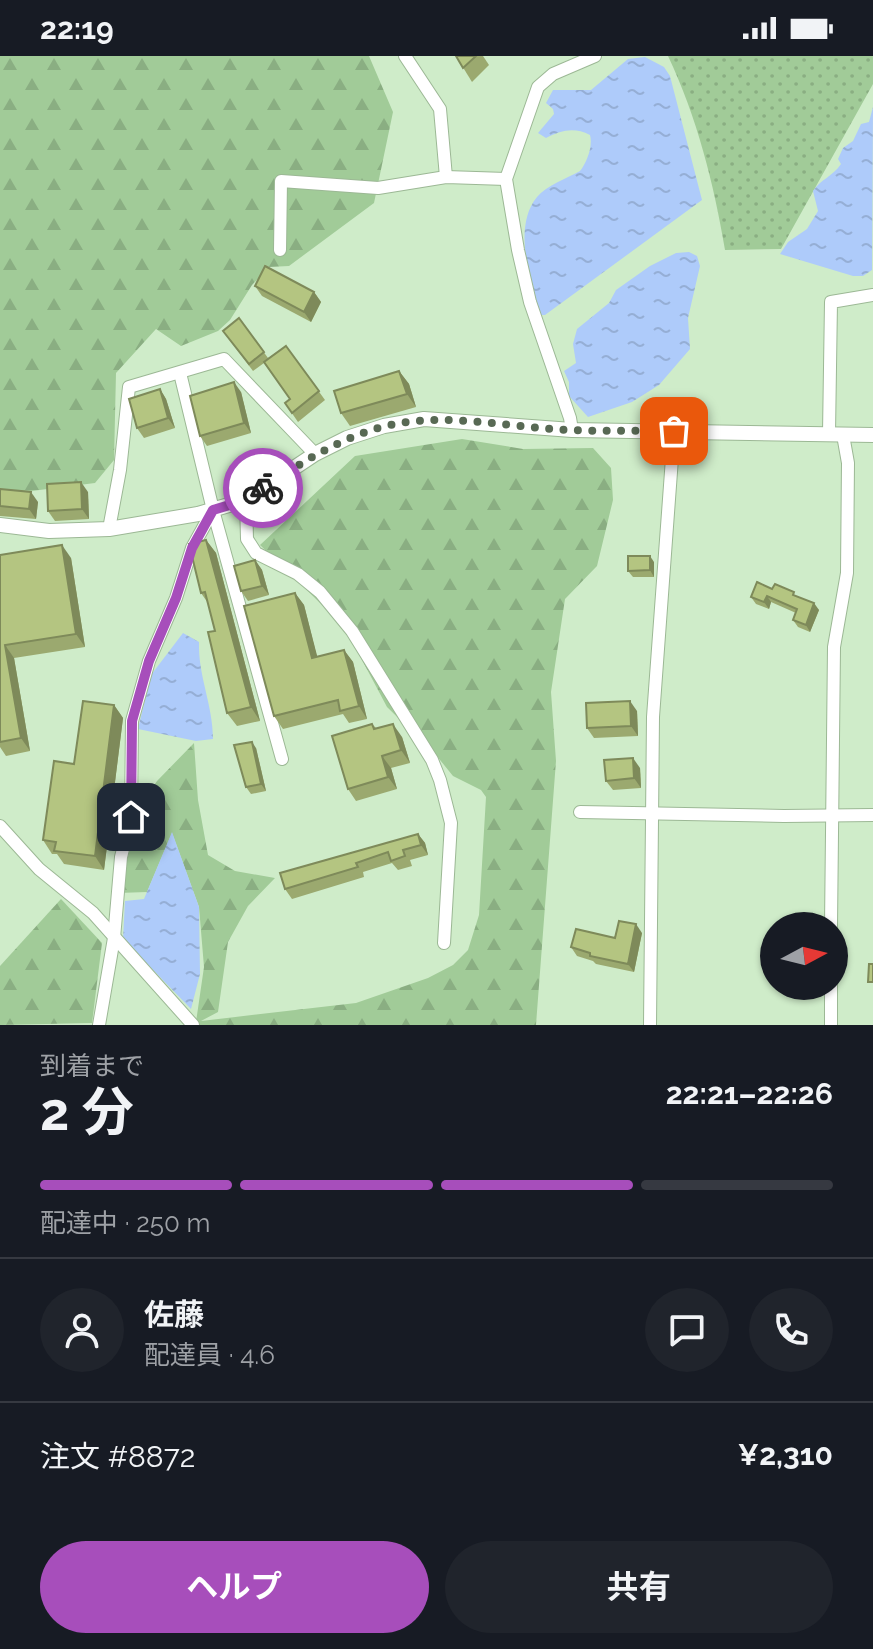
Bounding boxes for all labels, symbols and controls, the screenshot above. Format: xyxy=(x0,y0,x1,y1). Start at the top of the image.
text: 22:19 xyxy=(40,11,114,46)
pin xyxy=(640,397,708,465)
icon: bag xyxy=(652,409,696,453)
courier xyxy=(223,448,303,528)
icon: bike xyxy=(241,466,285,510)
pin xyxy=(97,783,165,851)
icon: home xyxy=(109,795,153,839)
north arrow xyxy=(760,912,848,1000)
map controls xyxy=(760,912,848,1000)
text: 到着まで xyxy=(40,1051,144,1081)
text: 22:21–22:26 xyxy=(666,1076,833,1111)
text: 2 分 xyxy=(40,1081,134,1142)
text: 配達中 · 250 m xyxy=(40,1208,210,1238)
button: person xyxy=(40,1288,124,1372)
button: chat xyxy=(645,1288,729,1372)
button: phone xyxy=(749,1288,833,1372)
text: 佐藤 xyxy=(144,1297,204,1332)
text: 配達員 · 4.6 xyxy=(144,1340,275,1370)
text: ¥2,310 xyxy=(738,1437,833,1472)
text: 注文 #8872 xyxy=(40,1439,195,1474)
button: ヘルプ xyxy=(40,1541,429,1633)
button: 共有 xyxy=(445,1541,833,1633)

